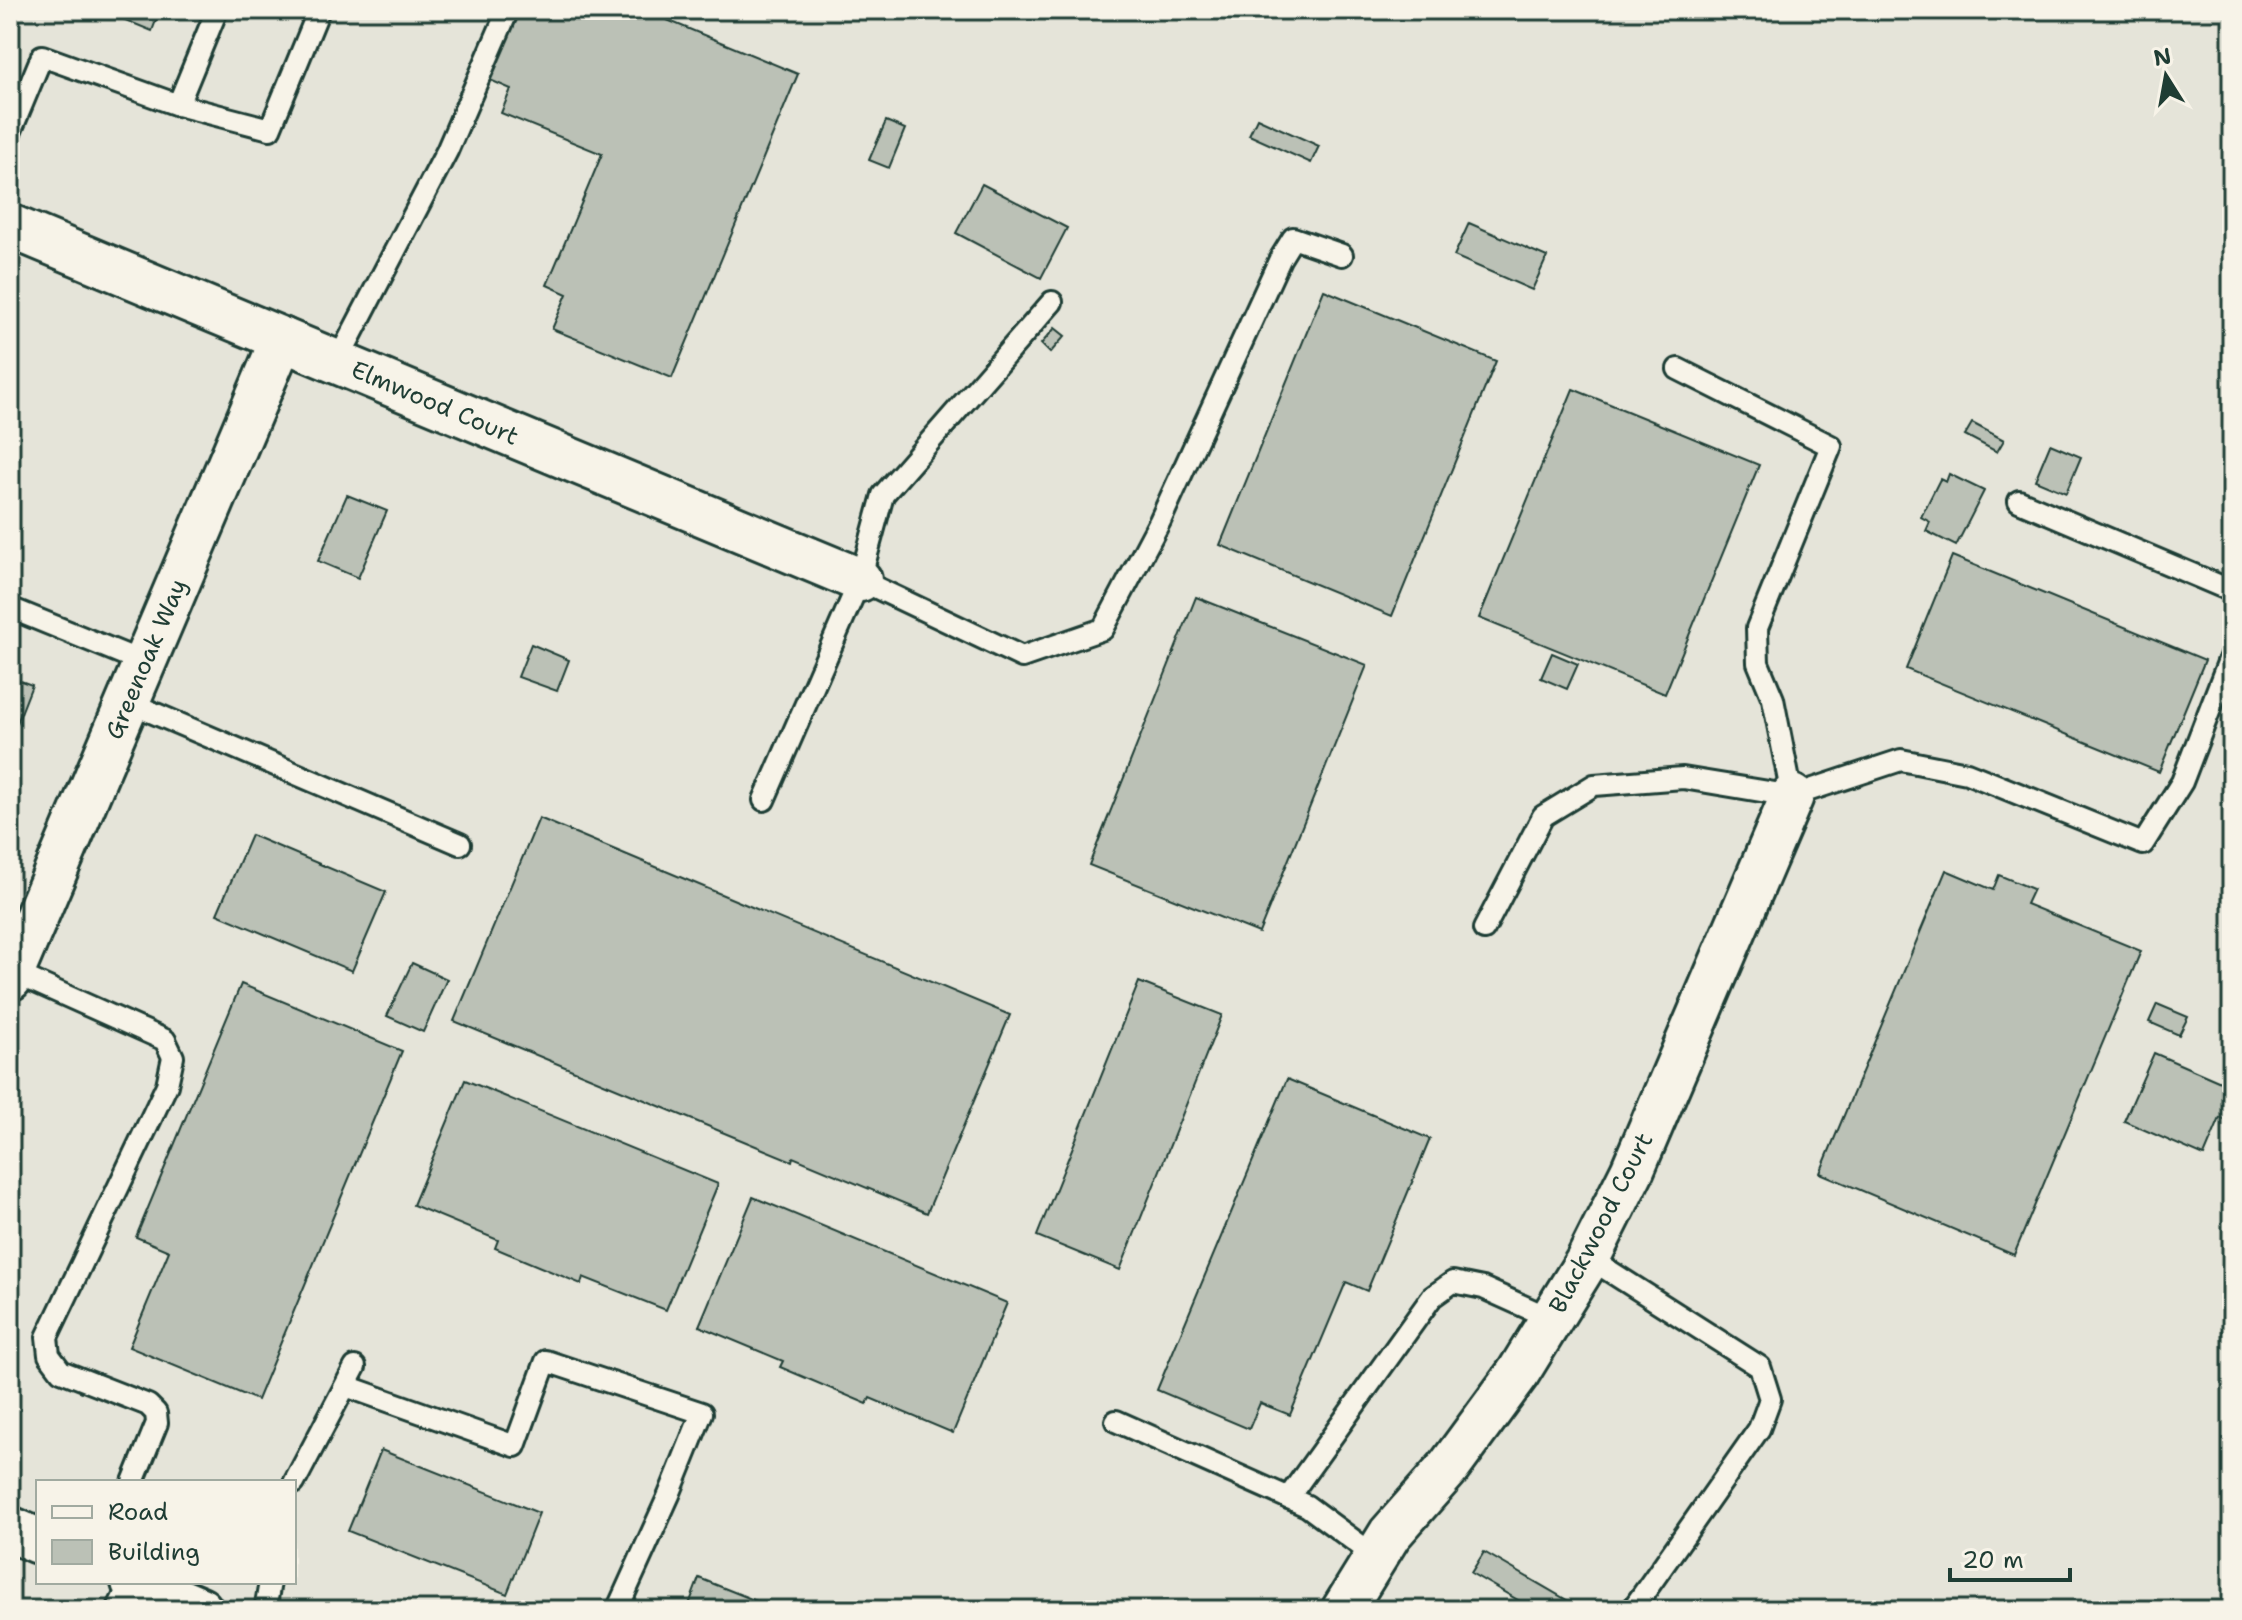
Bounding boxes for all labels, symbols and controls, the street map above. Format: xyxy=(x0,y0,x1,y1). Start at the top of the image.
north arrow xyxy=(2126,36,2206,116)
text: N xyxy=(2151,41,2174,73)
street label: Elmwood Court xyxy=(346,353,524,453)
street label: Greenoak Way xyxy=(98,574,194,744)
street label: Blackwood Court xyxy=(1542,1127,1660,1319)
legend xyxy=(36,1480,296,1584)
text: Road xyxy=(108,1496,168,1528)
scale bar xyxy=(1950,1532,2070,1582)
text: Building xyxy=(108,1536,200,1568)
text: 20 m xyxy=(1962,1544,2024,1576)

